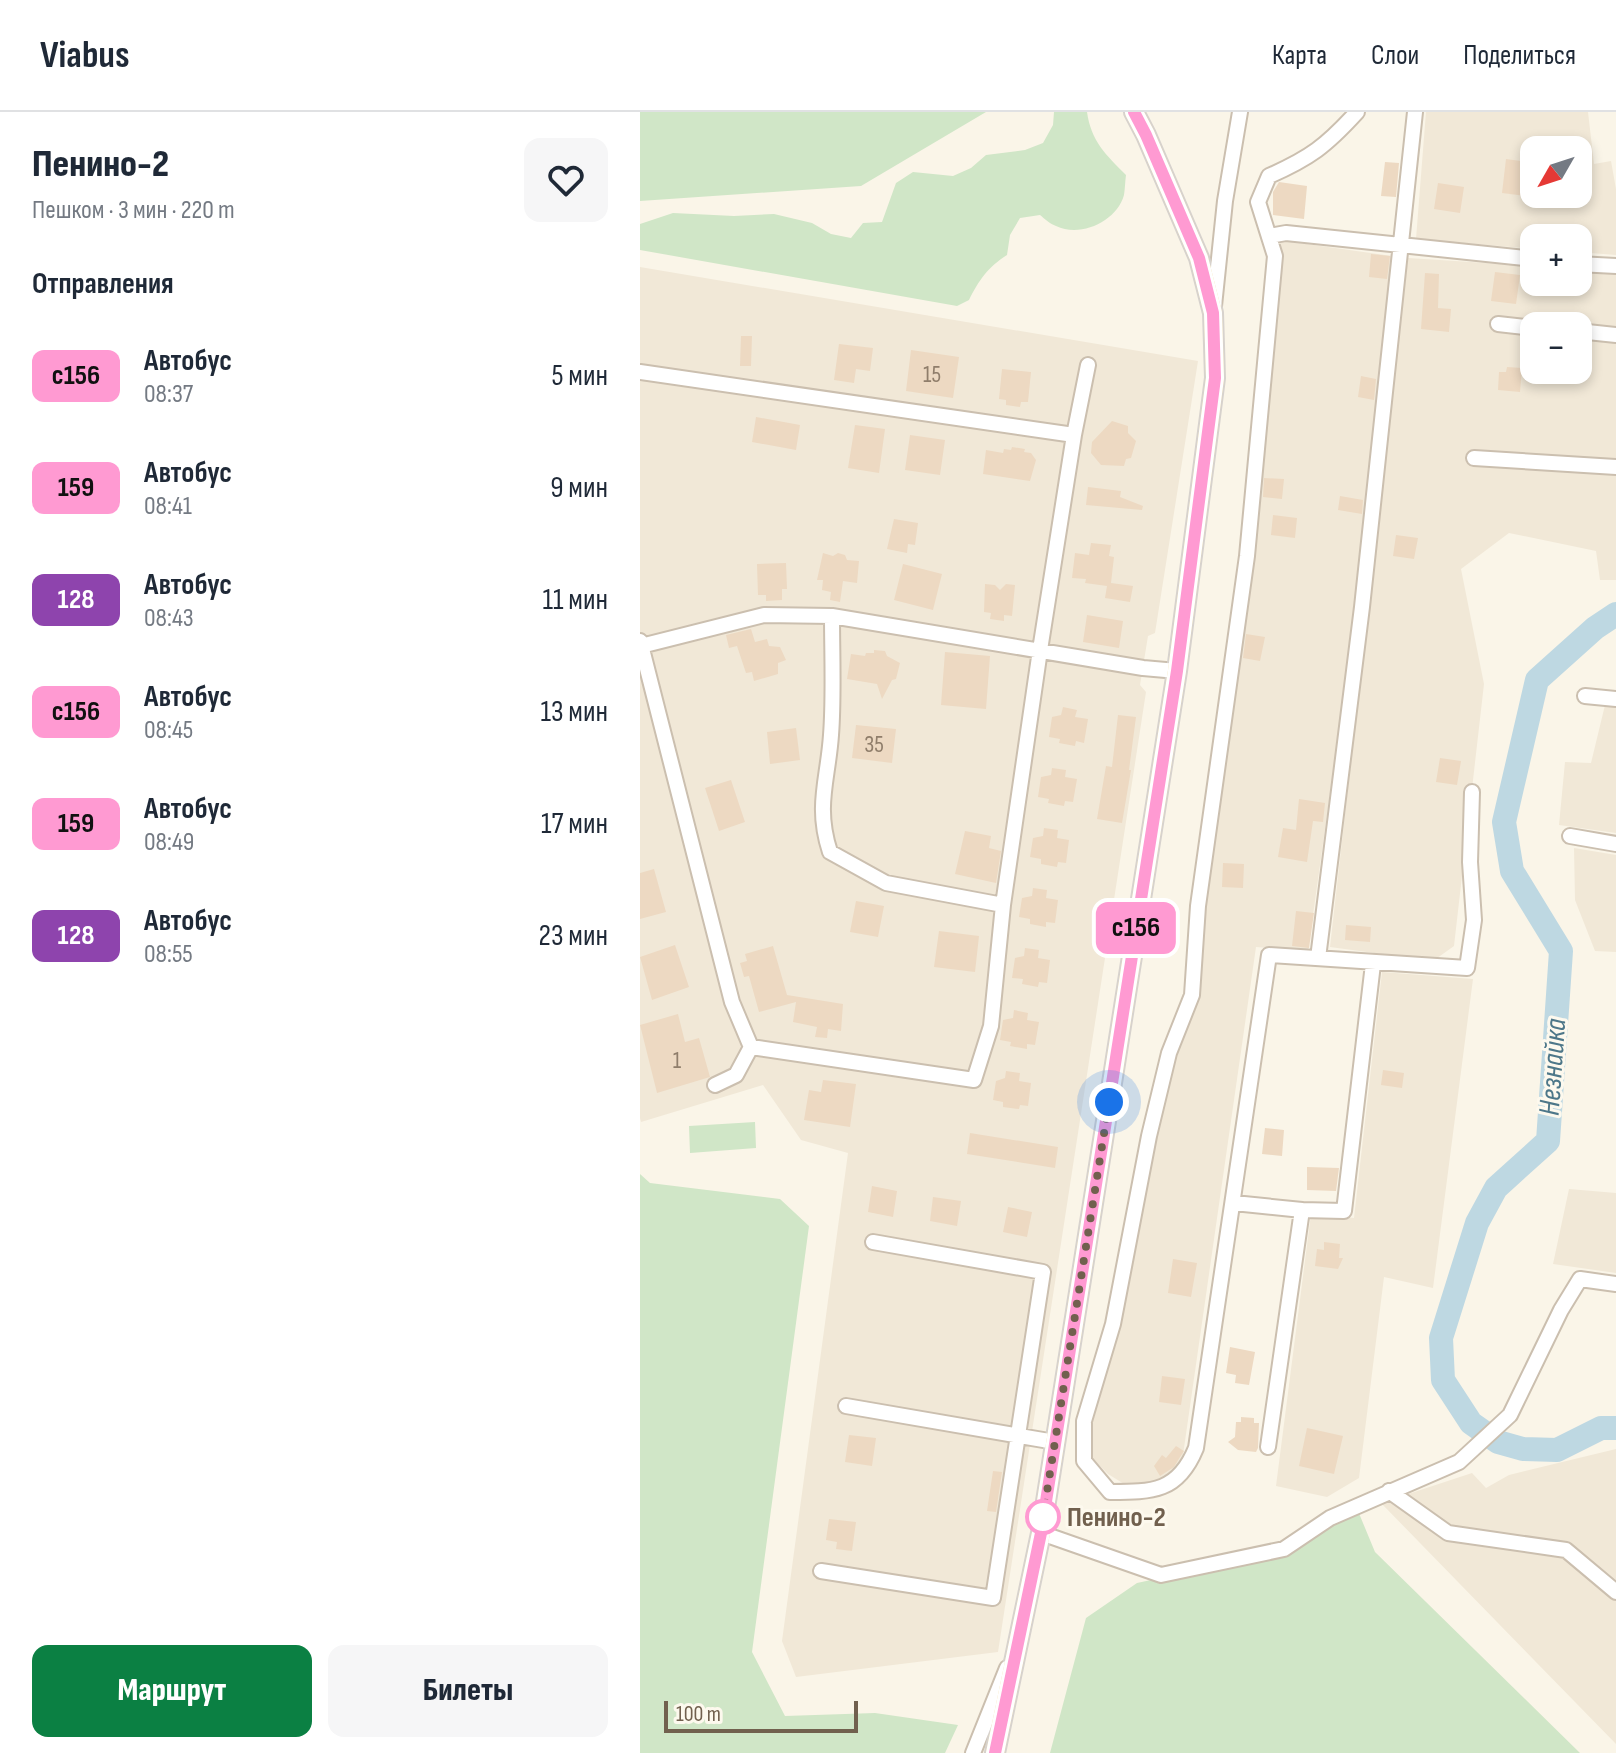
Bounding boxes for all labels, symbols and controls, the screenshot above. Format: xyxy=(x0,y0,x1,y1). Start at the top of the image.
text: Viabus xyxy=(40,33,130,78)
text: Карта xyxy=(1272,39,1327,72)
text: Слои xyxy=(1371,39,1419,72)
text: Поделиться xyxy=(1463,39,1576,72)
north arrow xyxy=(1520,136,1592,208)
map controls xyxy=(1520,136,1592,384)
button: heart xyxy=(524,138,608,222)
text: Пенино-2 xyxy=(32,142,169,187)
text: Пешком · 3 мин · 220 m xyxy=(32,195,235,226)
button: + xyxy=(1520,224,1592,296)
text: Отправления xyxy=(32,266,174,302)
button: − xyxy=(1520,312,1592,384)
text: Автобус xyxy=(144,343,232,379)
text: 5 мин xyxy=(551,358,608,394)
text: с156 xyxy=(52,359,100,392)
house number: 15 xyxy=(923,360,941,389)
text: 08:37 xyxy=(144,379,193,410)
text: Автобус xyxy=(144,455,232,491)
text: 9 мин xyxy=(550,470,608,506)
text: 159 xyxy=(58,471,94,504)
text: 08:41 xyxy=(144,491,192,522)
text: Автобус xyxy=(144,567,232,603)
text: 11 мин xyxy=(543,582,608,618)
text: 128 xyxy=(58,583,94,616)
text: 08:43 xyxy=(144,603,194,634)
text: Автобус xyxy=(144,679,232,715)
text: 13 мин xyxy=(540,694,608,730)
text: с156 xyxy=(52,695,100,728)
text: 08:45 xyxy=(144,715,193,746)
house number: 35 xyxy=(864,730,884,759)
text: Автобус xyxy=(144,791,232,827)
text: 17 мин xyxy=(541,806,608,842)
text: 159 xyxy=(58,807,94,840)
text: 08:49 xyxy=(144,827,194,858)
line badge: с156 xyxy=(1080,902,1192,954)
text: Автобус xyxy=(144,903,232,939)
text: с156 xyxy=(1112,911,1160,944)
text: 23 мин xyxy=(539,918,608,954)
text: 128 xyxy=(58,919,94,952)
text: 08:55 xyxy=(144,939,193,970)
water label: Незнайка xyxy=(1532,1017,1574,1117)
house number: 1 xyxy=(673,1046,682,1075)
your location xyxy=(1089,1082,1129,1122)
marker: Пенино-2 xyxy=(1026,1500,1060,1534)
place label: Пенино-2 xyxy=(1067,1501,1166,1534)
button: Маршрут xyxy=(32,1645,312,1737)
button: Билеты xyxy=(328,1645,608,1737)
scale bar xyxy=(664,1697,858,1733)
text: 100 m xyxy=(676,1701,721,1728)

